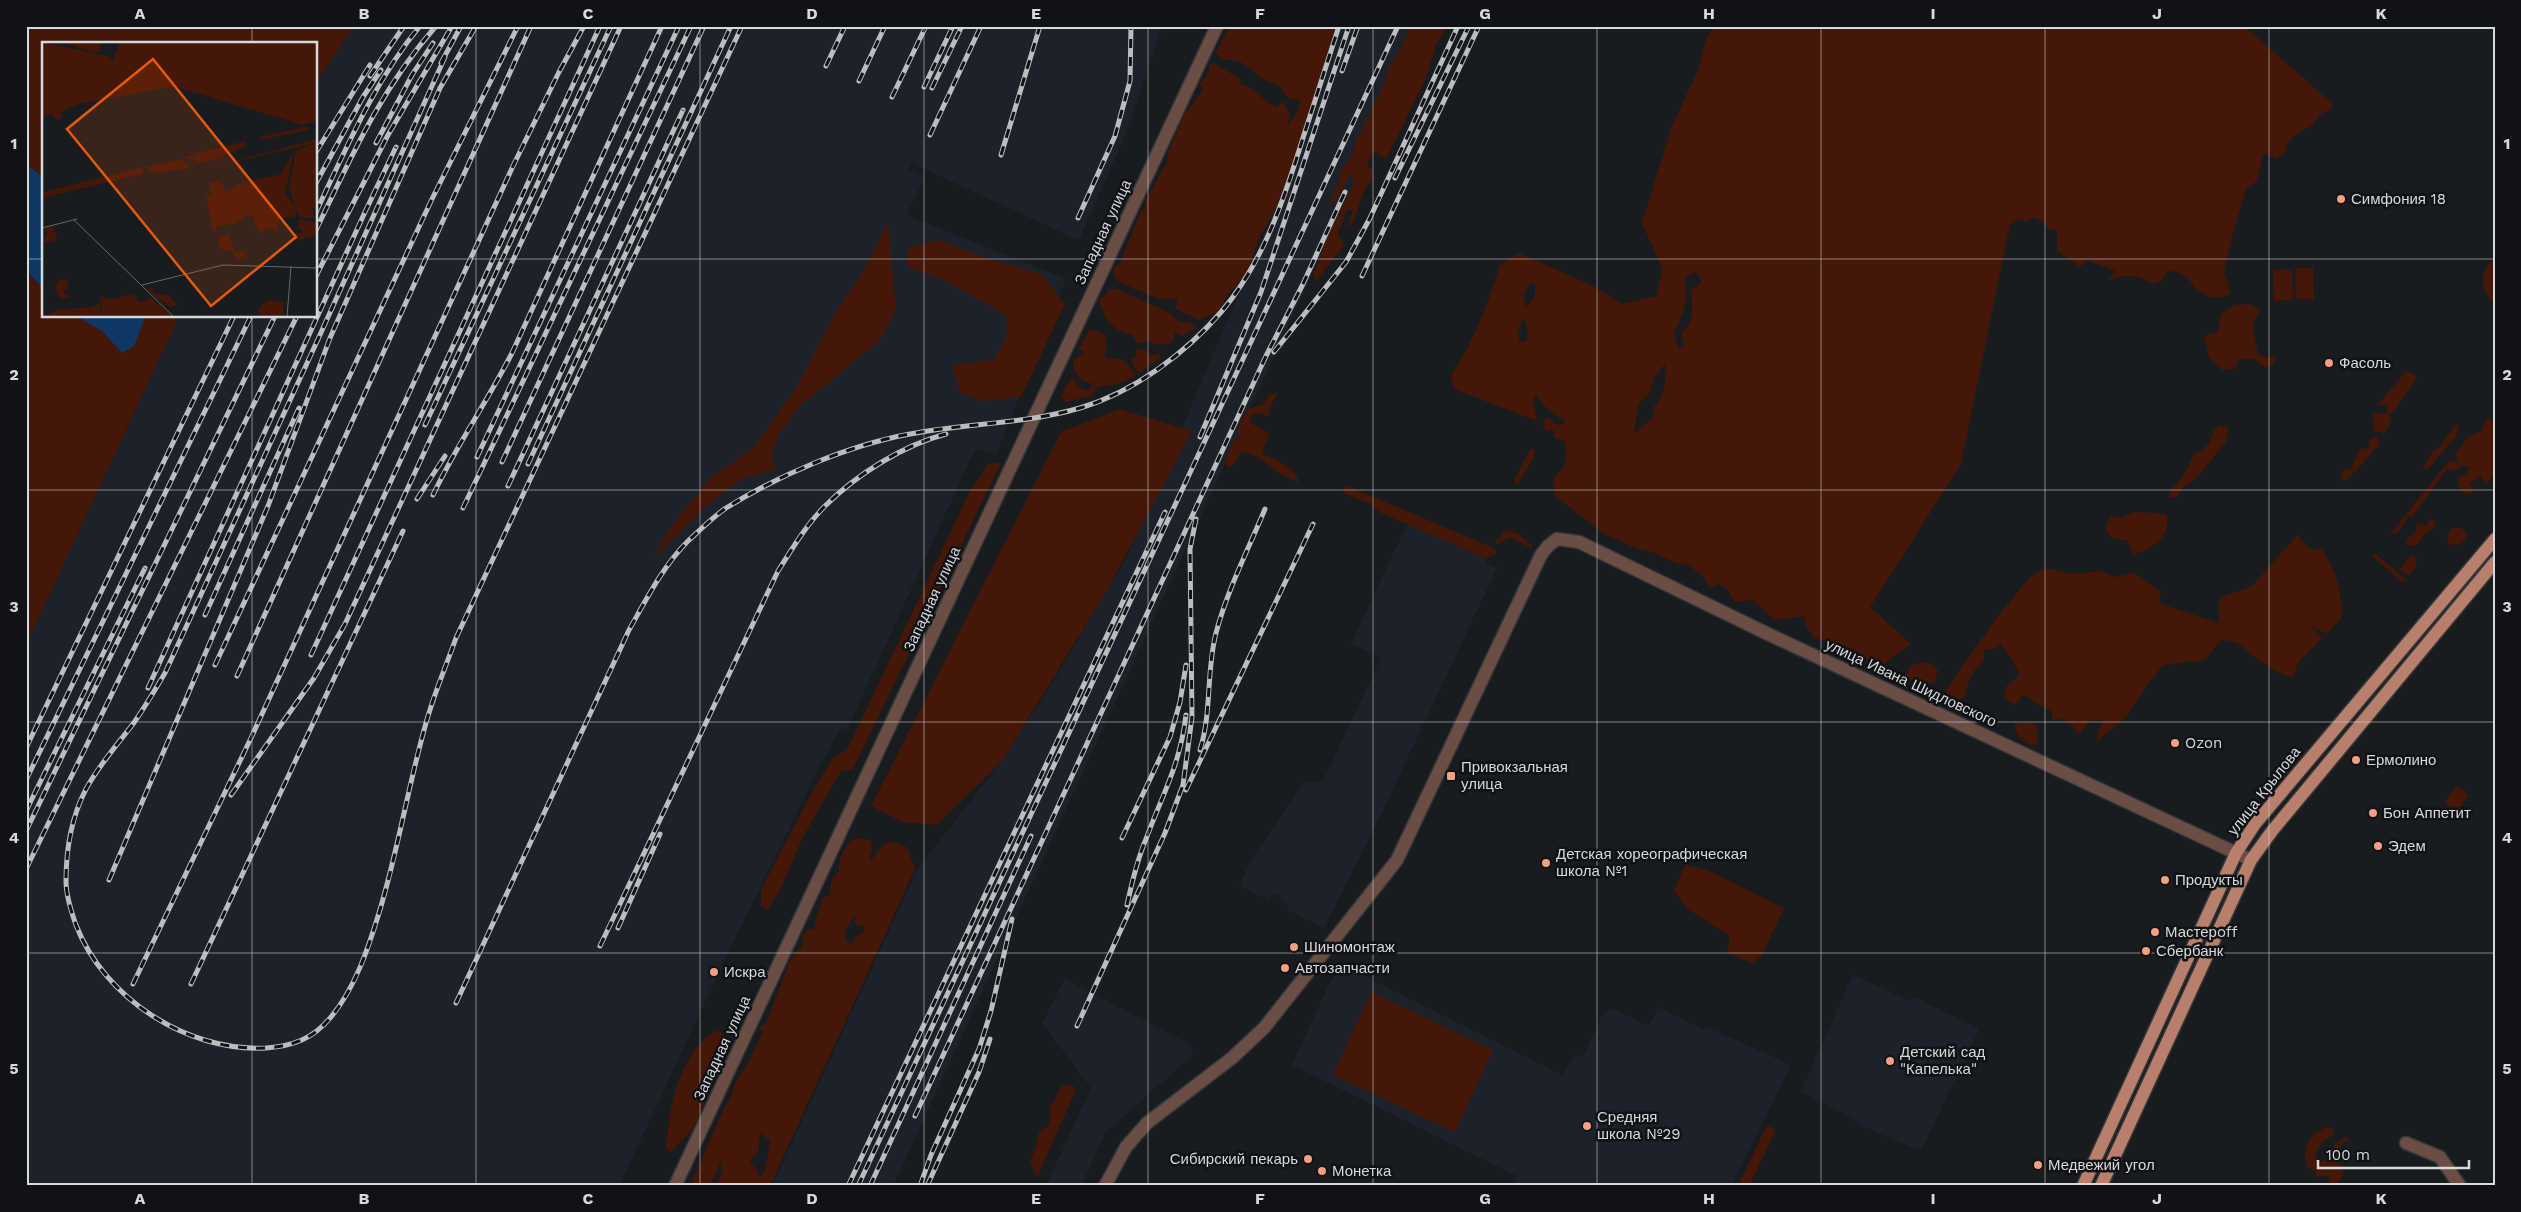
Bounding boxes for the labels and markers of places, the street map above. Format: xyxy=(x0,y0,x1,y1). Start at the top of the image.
place label: Симфония 18 xyxy=(2351,190,2446,208)
marker: Симфония 18 xyxy=(2335,193,2347,205)
place label: Фасоль xyxy=(2339,354,2391,372)
marker: Фасоль xyxy=(2323,357,2335,369)
place label: Ozon xyxy=(2185,734,2222,752)
marker: Ozon xyxy=(2169,737,2181,749)
place label: Ермолино xyxy=(2366,751,2436,769)
marker: Ермолино xyxy=(2350,754,2362,766)
place label: Привокзальная улица xyxy=(1461,758,1568,793)
marker: Привокзальная улица xyxy=(1445,770,1457,782)
place label: Бон Аппетит xyxy=(2383,804,2471,822)
marker: Бон Аппетит xyxy=(2367,807,2379,819)
place label: Эдем xyxy=(2388,837,2426,855)
marker: Эдем xyxy=(2372,840,2384,852)
place label: Детская хореографическая школа №1 xyxy=(1556,845,1747,880)
marker: Детская хореографическая школа №1 xyxy=(1540,857,1552,869)
place label: Продукты xyxy=(2175,871,2243,889)
marker: Продукты xyxy=(2159,874,2171,886)
place label: Мастерoff xyxy=(2165,923,2238,941)
marker: Мастерoff xyxy=(2149,926,2161,938)
place label: Шиномонтаж xyxy=(1304,938,1395,956)
marker: Шиномонтаж xyxy=(1288,941,1300,953)
place label: Сбербанк xyxy=(2156,942,2224,960)
marker: Сбербанк xyxy=(2140,945,2152,957)
place label: Автозапчасти xyxy=(1295,959,1390,977)
marker: Автозапчасти xyxy=(1279,962,1291,974)
place label: Искра xyxy=(724,963,766,981)
marker: Искра xyxy=(708,966,720,978)
place label: Детский сад "Капелька" xyxy=(1900,1043,1985,1078)
marker: Детский сад "Капелька" xyxy=(1884,1055,1896,1067)
place label: Средняя школа №29 xyxy=(1597,1108,1680,1143)
marker: Средняя школа №29 xyxy=(1581,1120,1593,1132)
place label: Сибирский пекарь xyxy=(1170,1150,1298,1168)
marker: Сибирский пекарь xyxy=(1302,1153,1314,1165)
place label: Медвежий угол xyxy=(2048,1156,2155,1174)
marker: Медвежий угол xyxy=(2032,1159,2044,1171)
place label: Монетка xyxy=(1332,1162,1392,1180)
marker: Монетка xyxy=(1316,1165,1328,1177)

